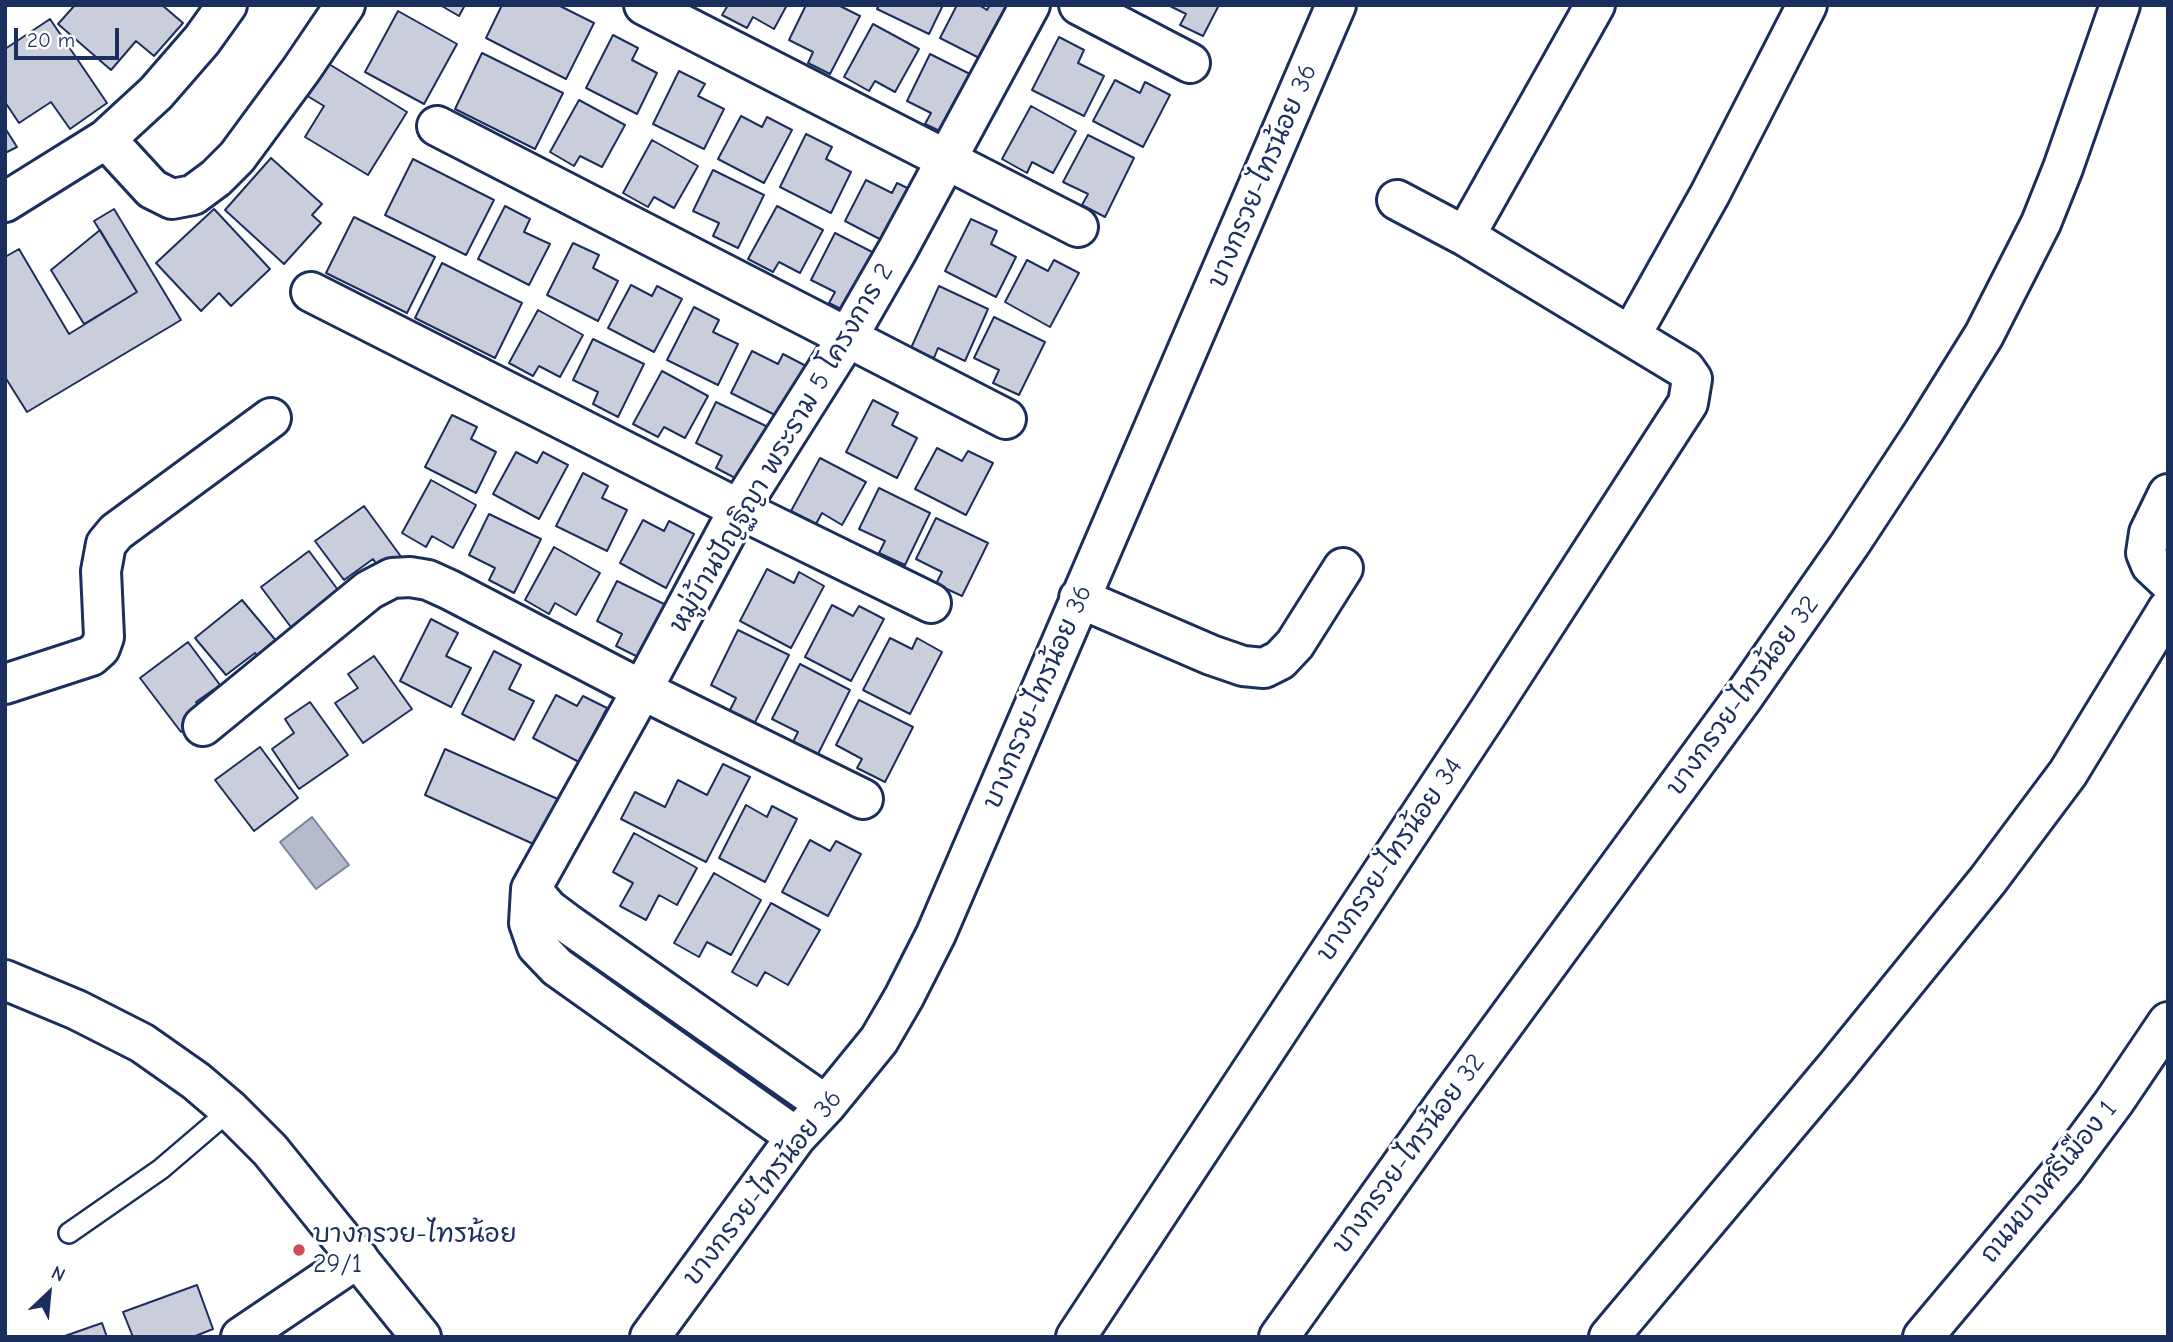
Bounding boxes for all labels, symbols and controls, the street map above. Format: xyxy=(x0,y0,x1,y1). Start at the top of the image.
scale bar xyxy=(18,14,122,58)
text: 20 m xyxy=(27,28,75,52)
street label: บางกรวย-ไทรน้อย 36 xyxy=(1202,60,1324,292)
street label: หมู่บ้านปัญฐิญา พระราม 5 โครงการ 2 xyxy=(663,258,901,638)
street label: บางกรวย-ไทรน้อย 36 xyxy=(977,581,1099,813)
street label: บางกรวย-ไทรน้อย 32 xyxy=(1660,590,1826,802)
street label: บางกรวย-ไทรน้อย 34 xyxy=(1310,753,1470,967)
street label: บางกรวย-ไทรน้อย 32 xyxy=(1326,1048,1492,1260)
street label: บางกรวย-ไทรน้อย 36 xyxy=(677,1084,849,1292)
street label: ถนนบางศรีเมือง 1 xyxy=(1974,1095,2124,1269)
place label: บางกรวย-ไทรน้อย 29/1 xyxy=(313,1219,517,1280)
marker: บางกรวย-ไทรน้อย 29/1 xyxy=(291,1242,307,1258)
north arrow xyxy=(14,1258,84,1328)
text: N xyxy=(48,1262,69,1287)

